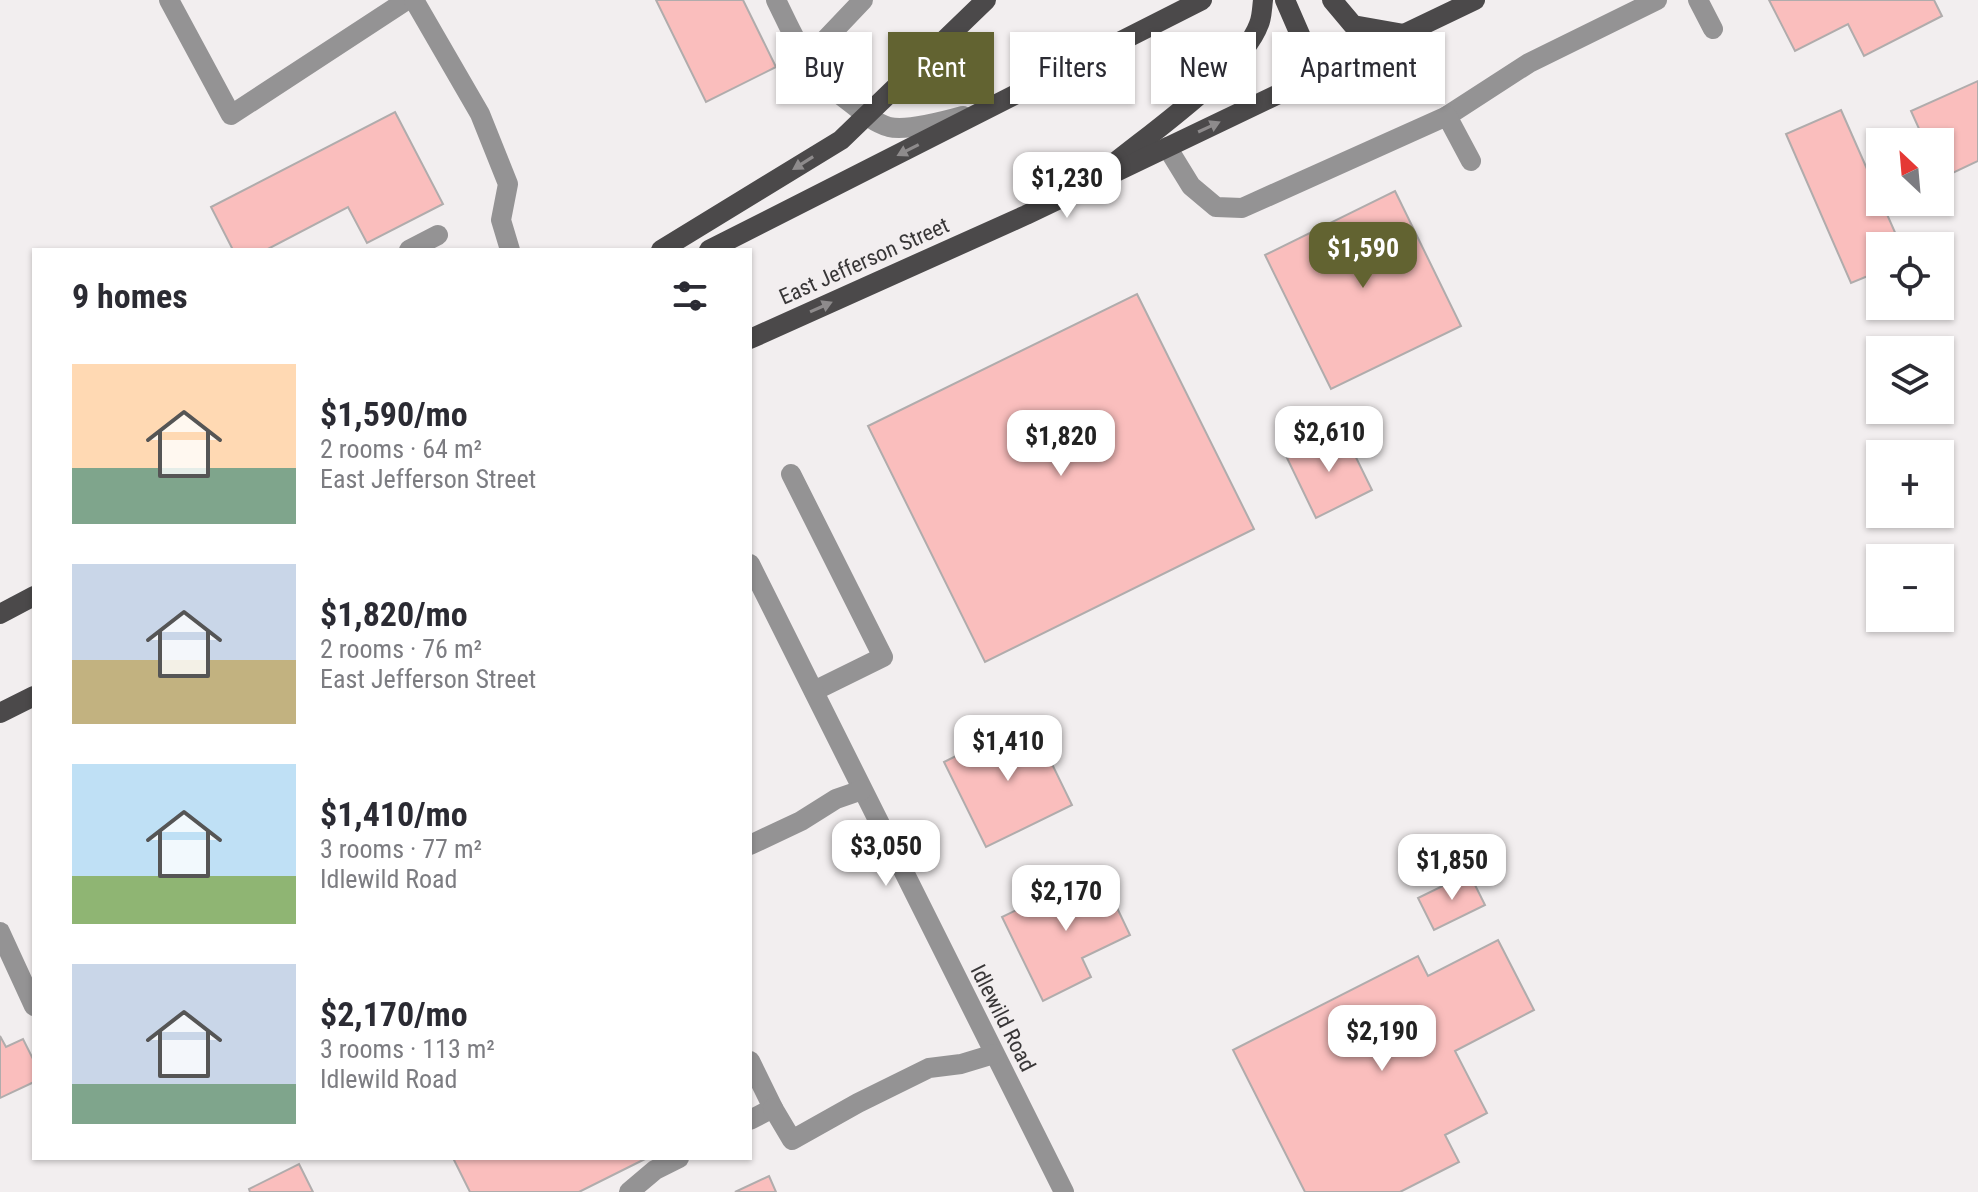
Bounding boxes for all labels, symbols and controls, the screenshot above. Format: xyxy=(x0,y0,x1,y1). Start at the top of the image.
chip: Buy xyxy=(776,32,872,104)
chip: Rent xyxy=(888,32,994,104)
chip: Filters xyxy=(1010,32,1135,104)
chip: New xyxy=(1151,32,1256,104)
chip: Apartment xyxy=(1272,32,1445,104)
one-way arrow xyxy=(1197,120,1221,134)
north arrow xyxy=(1866,128,1954,216)
map controls xyxy=(1866,128,1954,632)
one-way arrow xyxy=(897,144,920,157)
pin: $1,230 xyxy=(1002,152,1132,220)
one-way arrow xyxy=(792,156,814,170)
text: $1,230 xyxy=(1031,163,1103,193)
street label: East Jefferson Street xyxy=(775,212,953,310)
pin: $1,590 xyxy=(1298,222,1428,290)
button: locate xyxy=(1866,232,1954,320)
text: $1,590 xyxy=(1327,233,1399,263)
icon: filters xyxy=(668,274,712,318)
text: 9 homes xyxy=(72,276,188,316)
one-way arrow xyxy=(809,300,833,314)
button: layers xyxy=(1866,336,1954,424)
text: $1,590/mo xyxy=(320,394,468,434)
icon: home xyxy=(136,396,232,492)
pin: $2,610 xyxy=(1264,406,1394,474)
pin: $1,820 xyxy=(996,410,1126,478)
text: $2,610 xyxy=(1293,417,1365,447)
text: $1,820 xyxy=(1025,421,1097,451)
text: 2 rooms · 64 m² xyxy=(320,434,482,464)
button: + xyxy=(1866,440,1954,528)
text: East Jefferson Street xyxy=(320,464,536,494)
button: − xyxy=(1866,544,1954,632)
text: $1,820/mo xyxy=(320,594,468,634)
icon: home xyxy=(136,596,232,692)
text: 2 rooms · 76 m² xyxy=(320,634,482,664)
text: East Jefferson Street xyxy=(320,664,536,694)
pin: $1,410 xyxy=(943,715,1073,783)
text: $1,410 xyxy=(972,726,1044,756)
text: $1,410/mo xyxy=(320,794,468,834)
icon: home xyxy=(136,796,232,892)
pin: $3,050 xyxy=(821,820,951,888)
text: $3,050 xyxy=(850,831,922,861)
text: 3 rooms · 77 m² xyxy=(320,834,482,864)
pin: $1,850 xyxy=(1387,834,1517,902)
text: $1,850 xyxy=(1416,845,1488,875)
text: Idlewild Road xyxy=(320,864,457,894)
pin: $2,170 xyxy=(1001,865,1131,933)
text: $2,170 xyxy=(1030,876,1102,906)
street label: Idlewild Road xyxy=(965,961,1041,1075)
text: $2,170/mo xyxy=(320,994,468,1034)
icon: home xyxy=(136,996,232,1092)
pin: $2,190 xyxy=(1317,1005,1447,1073)
text: $2,190 xyxy=(1346,1016,1418,1046)
text: 3 rooms · 113 m² xyxy=(320,1034,495,1064)
text: Idlewild Road xyxy=(320,1064,457,1094)

